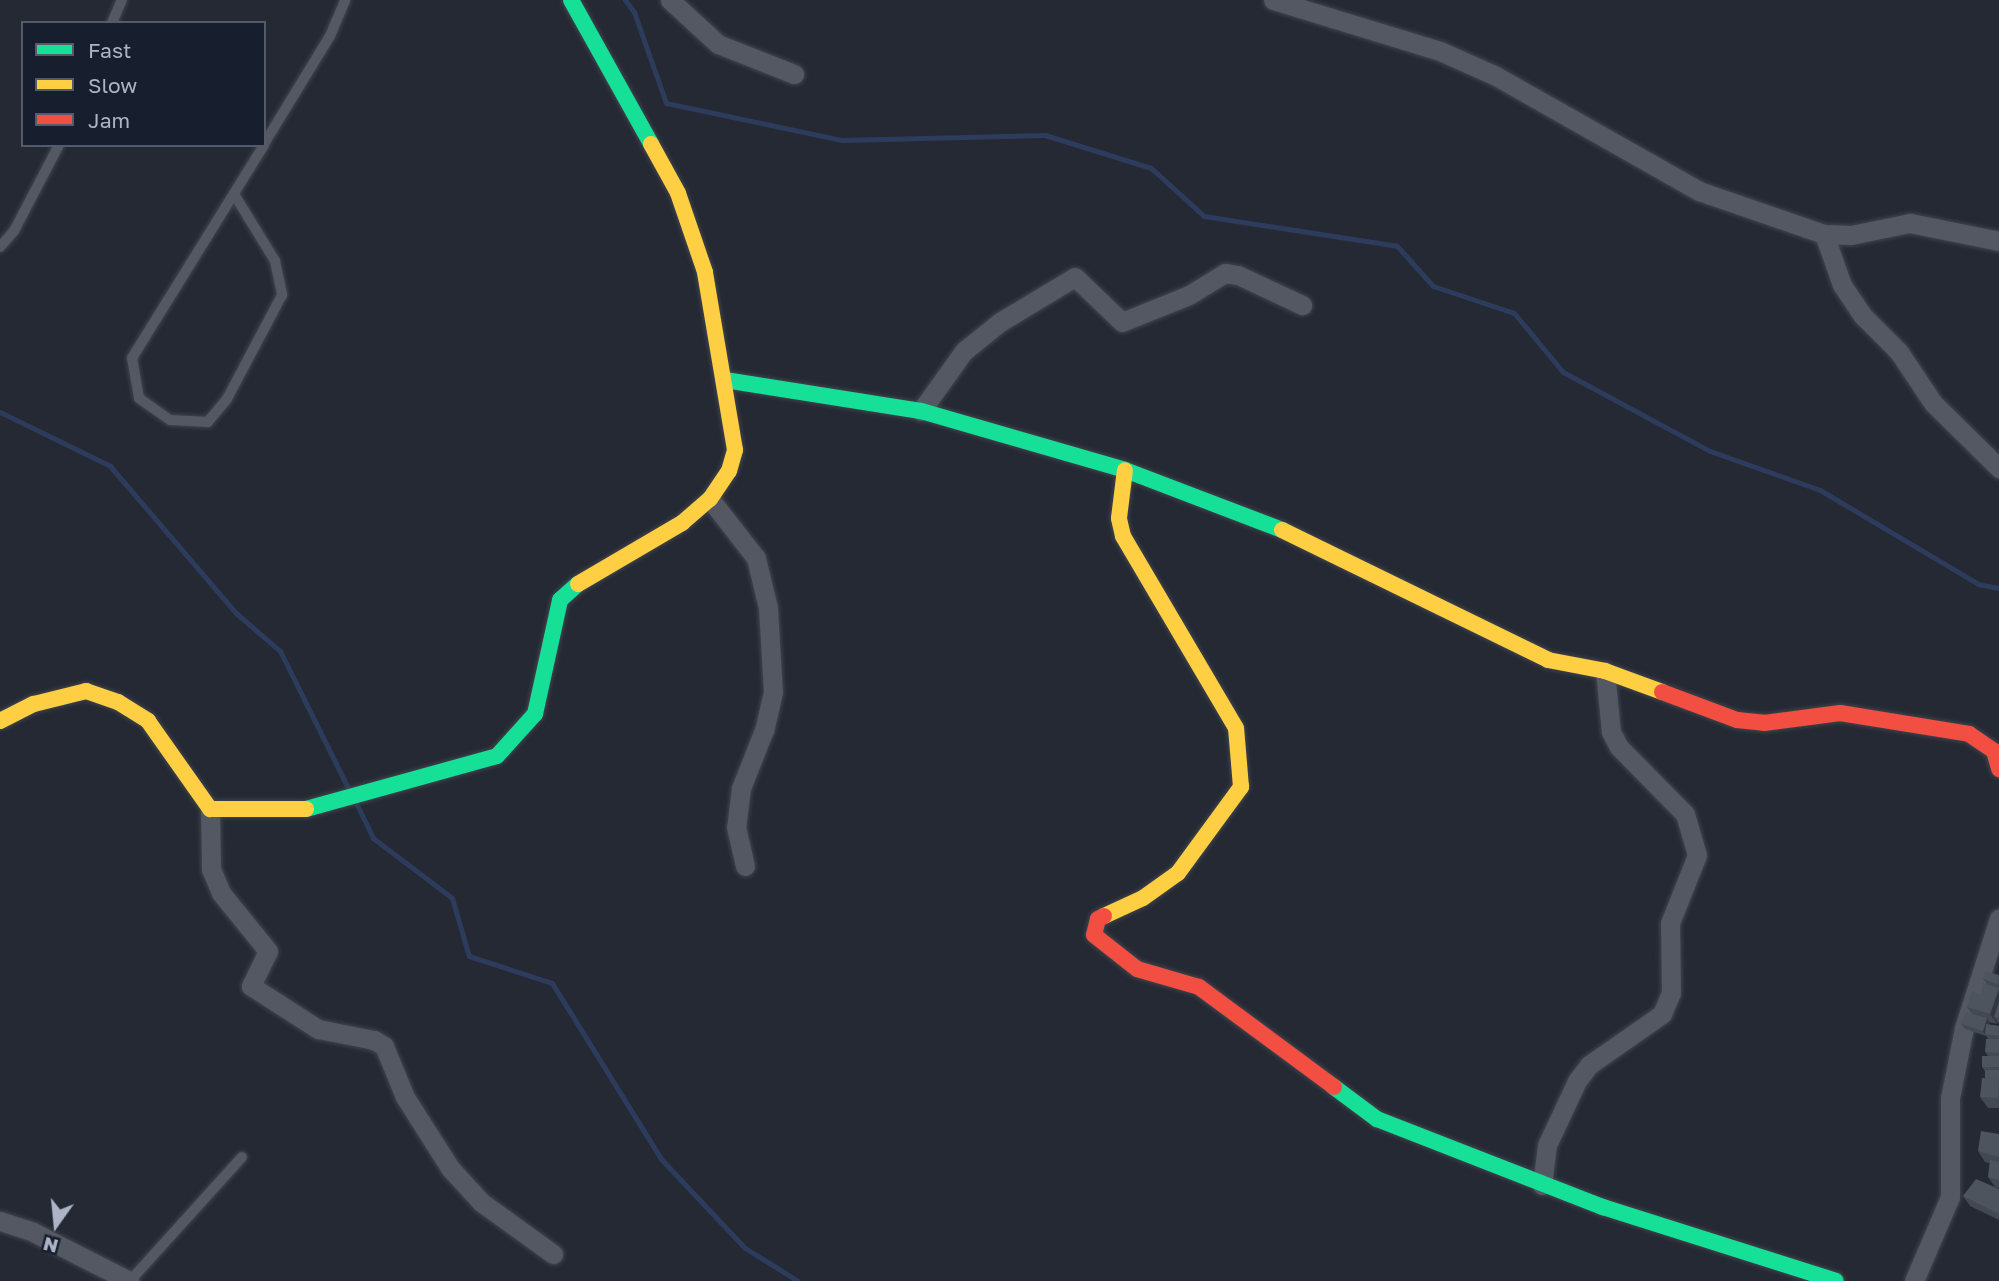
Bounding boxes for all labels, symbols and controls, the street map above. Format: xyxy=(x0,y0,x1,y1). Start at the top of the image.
legend xyxy=(21,21,266,147)
text: Fast xyxy=(88,37,131,63)
text: Slow xyxy=(88,72,137,98)
text: Jam xyxy=(88,107,130,133)
north arrow xyxy=(21,1190,91,1260)
text: N xyxy=(40,1233,60,1259)

